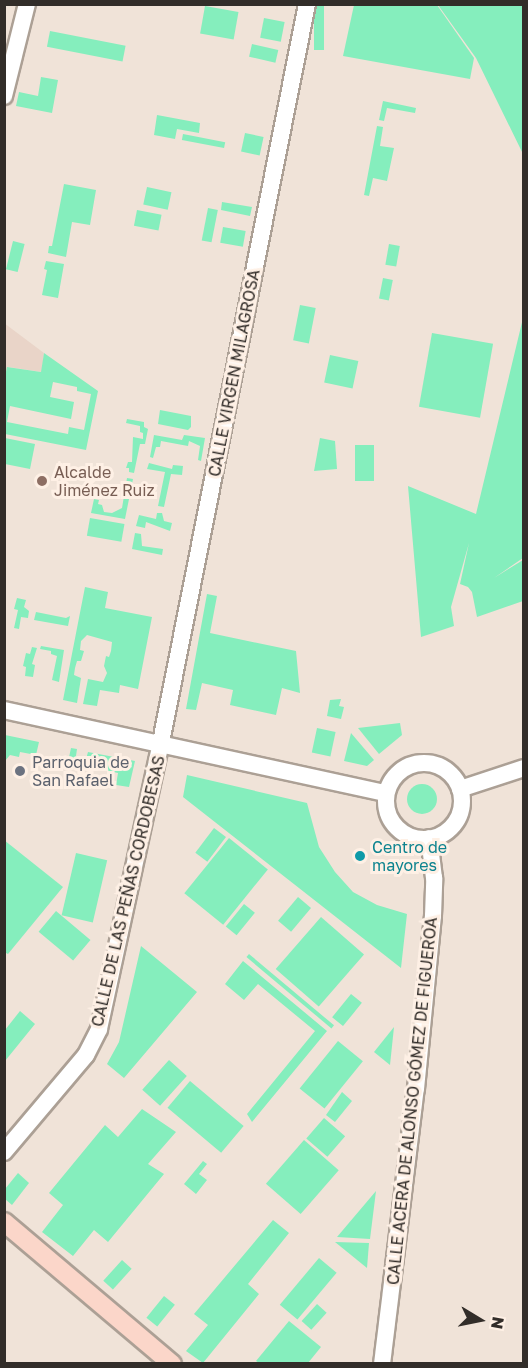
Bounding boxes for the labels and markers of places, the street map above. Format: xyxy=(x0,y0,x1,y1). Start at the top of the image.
place label: Alcalde Jiménez Ruiz xyxy=(54,462,155,500)
marker: Alcalde Jiménez Ruiz xyxy=(35,474,49,488)
place label: Parroquia de San Rafael xyxy=(32,752,129,790)
marker: Parroquia de San Rafael xyxy=(13,764,27,778)
place label: Centro de mayores xyxy=(372,837,447,875)
marker: Centro de mayores xyxy=(353,849,367,863)

